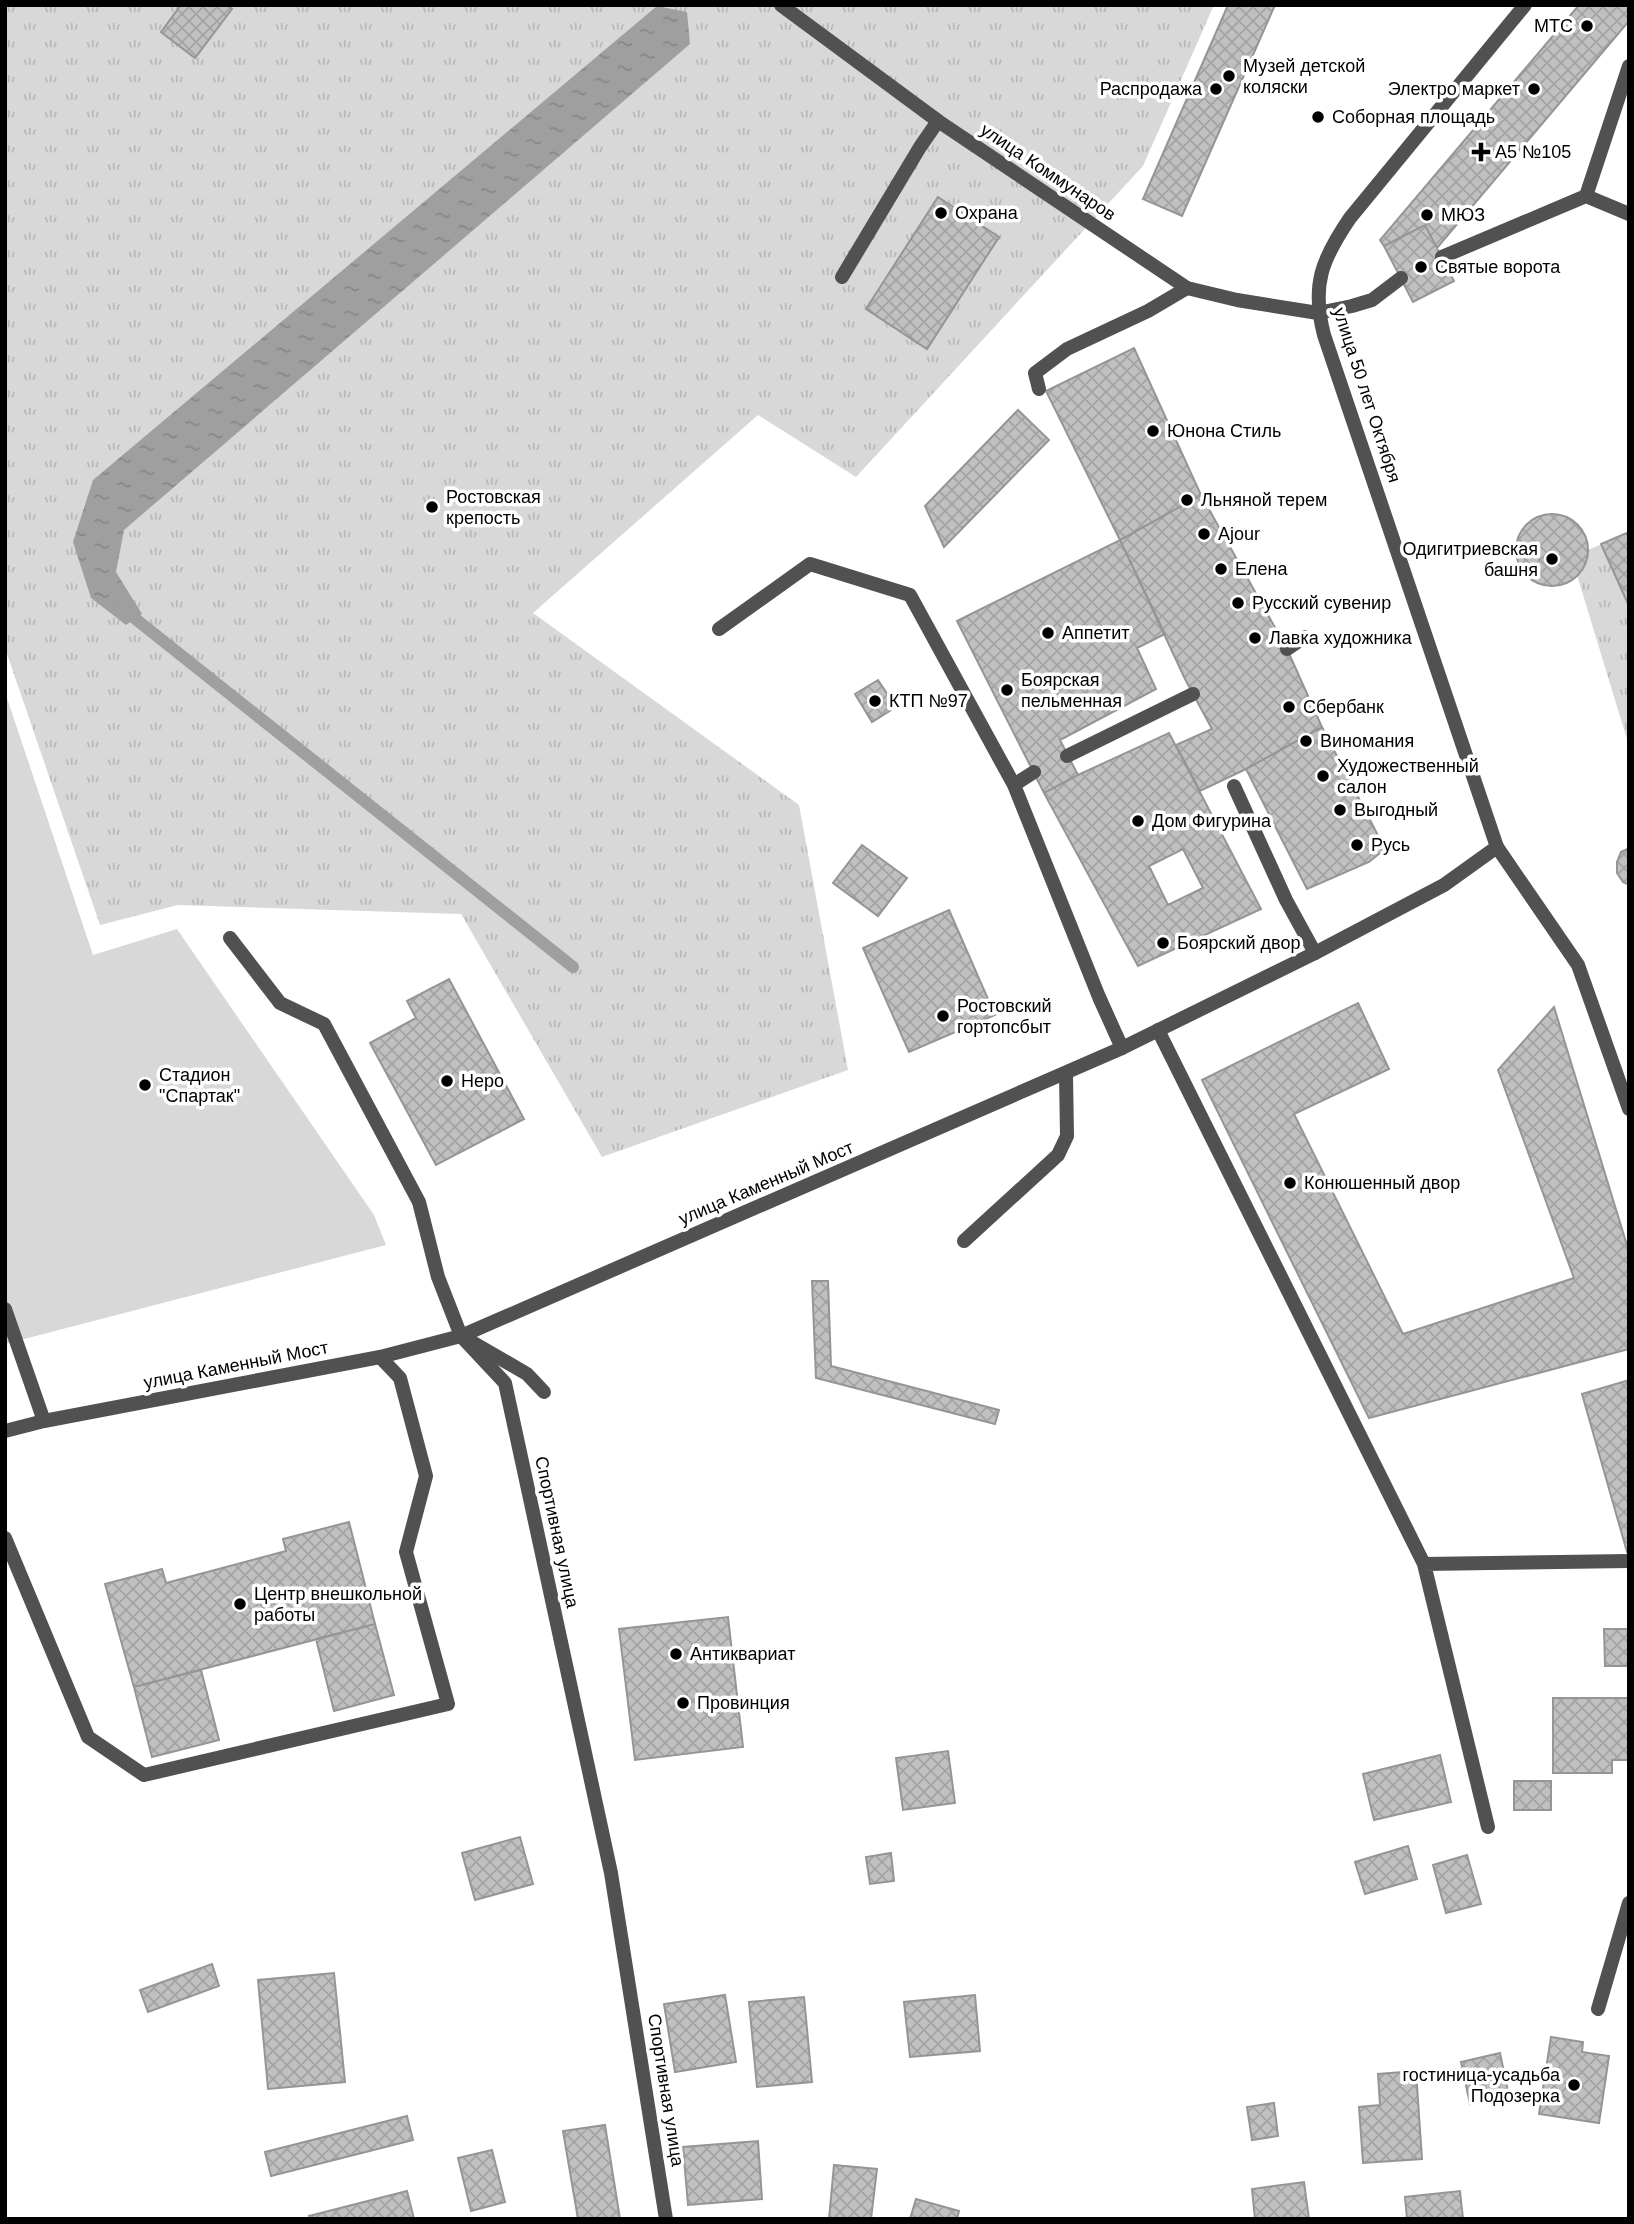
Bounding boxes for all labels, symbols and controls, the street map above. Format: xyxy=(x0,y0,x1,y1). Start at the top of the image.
place label: МТС xyxy=(1534,16,1573,36)
marker: МТС xyxy=(1579,18,1595,34)
place label: Музей детской коляски xyxy=(1243,56,1365,97)
marker: Музей детской коляски xyxy=(1221,68,1237,84)
place label: Распродажа xyxy=(1100,79,1203,99)
place label: Электро маркет xyxy=(1388,79,1520,99)
marker: Распродажа xyxy=(1208,81,1224,97)
marker: Электро маркет xyxy=(1526,81,1542,97)
place label: Соборная площадь xyxy=(1332,107,1495,127)
marker: Соборная площадь xyxy=(1310,109,1326,125)
street label: улица Коммунаров xyxy=(977,119,1119,225)
place label: A5 №105 xyxy=(1495,142,1571,162)
marker: A5 №105 xyxy=(1473,144,1489,160)
place label: Охрана xyxy=(955,203,1019,223)
marker: Охрана xyxy=(933,205,949,221)
place label: МЮЗ xyxy=(1441,205,1485,225)
marker: МЮЗ xyxy=(1419,207,1435,223)
place label: Святые ворота xyxy=(1435,257,1561,277)
marker: Святые ворота xyxy=(1413,259,1429,275)
street label: улица 50 лет Октября xyxy=(1329,305,1405,485)
place label: Юнона Стиль xyxy=(1167,421,1281,441)
marker: Юнона Стиль xyxy=(1145,423,1161,439)
place label: Ростовская крепость xyxy=(446,487,541,528)
place label: Льняной терем xyxy=(1201,490,1327,510)
marker: Льняной терем xyxy=(1179,492,1195,508)
marker: Ростовская крепость xyxy=(424,499,440,515)
place label: Ajour xyxy=(1218,524,1260,544)
marker: Ajour xyxy=(1196,526,1212,542)
place label: Одигитриевская башня xyxy=(1403,539,1538,580)
marker: Одигитриевская башня xyxy=(1544,551,1560,567)
place label: Елена xyxy=(1235,559,1288,579)
marker: Елена xyxy=(1213,561,1229,577)
place label: Русский сувенир xyxy=(1252,593,1391,613)
marker: Русский сувенир xyxy=(1230,595,1246,611)
place label: Аппетит xyxy=(1062,623,1129,643)
marker: Аппетит xyxy=(1040,625,1056,641)
place label: Лавка художника xyxy=(1269,628,1413,648)
marker: Лавка художника xyxy=(1247,630,1263,646)
place label: Боярская пельменная xyxy=(1021,670,1122,711)
marker: Боярская пельменная xyxy=(999,682,1015,698)
place label: КТП №97 xyxy=(889,691,968,711)
marker: КТП №97 xyxy=(867,693,883,709)
place label: Сбербанк xyxy=(1303,697,1384,717)
marker: Сбербанк xyxy=(1281,699,1297,715)
place label: Виномания xyxy=(1320,731,1414,751)
marker: Виномания xyxy=(1298,733,1314,749)
place label: Художественный салон xyxy=(1337,756,1479,797)
marker: Художественный салон xyxy=(1315,768,1331,784)
place label: Выгодный xyxy=(1354,800,1438,820)
marker: Выгодный xyxy=(1332,802,1348,818)
place label: Дом Фигурина xyxy=(1152,811,1272,831)
marker: Дом Фигурина xyxy=(1130,813,1146,829)
place label: Русь xyxy=(1371,835,1410,855)
marker: Русь xyxy=(1349,837,1365,853)
place label: Боярский двор xyxy=(1177,933,1300,953)
marker: Боярский двор xyxy=(1155,935,1171,951)
place label: Ростовский гортопсбыт xyxy=(957,996,1052,1037)
marker: Ростовский гортопсбыт xyxy=(935,1008,951,1024)
place label: Стадион "Спартак" xyxy=(159,1065,240,1106)
place label: Неро xyxy=(461,1071,504,1091)
marker: Неро xyxy=(439,1073,455,1089)
marker: Стадион "Спартак" xyxy=(137,1077,153,1093)
street label: улица Каменный Мост xyxy=(676,1137,856,1229)
place label: Конюшенный двор xyxy=(1304,1173,1460,1193)
marker: Конюшенный двор xyxy=(1282,1175,1298,1191)
street label: улица Каменный Мост xyxy=(142,1337,330,1393)
street label: Спортивная улица xyxy=(531,1454,583,1611)
place label: Центр внешкольной работы xyxy=(254,1584,422,1625)
marker: Центр внешкольной работы xyxy=(232,1596,248,1612)
place label: Антиквариат xyxy=(690,1644,795,1664)
marker: Антиквариат xyxy=(668,1646,684,1662)
place label: Провинция xyxy=(697,1693,790,1713)
marker: Провинция xyxy=(675,1695,691,1711)
street label: Спортивная улица xyxy=(644,2012,688,2169)
place label: гостиница-усадьба Подозерка xyxy=(1403,2065,1561,2106)
marker: гостиница-усадьба Подозерка xyxy=(1566,2077,1582,2093)

